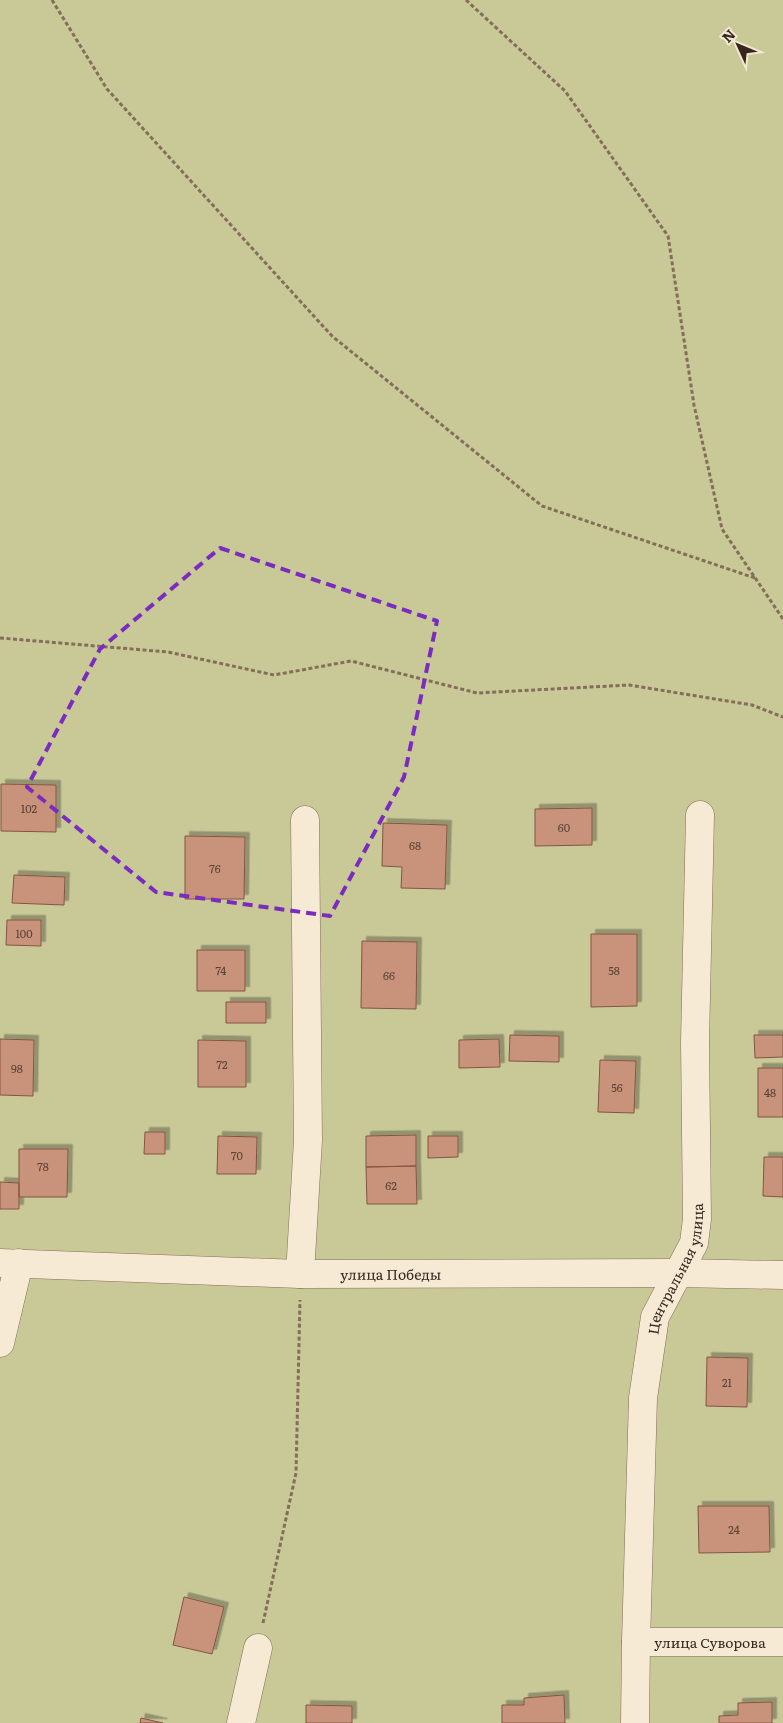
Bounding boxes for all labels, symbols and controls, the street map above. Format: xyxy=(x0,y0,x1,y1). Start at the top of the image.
north arrow xyxy=(713,20,763,70)
text: N xyxy=(717,24,739,46)
house number: 102 xyxy=(21,800,38,816)
house number: 60 xyxy=(558,819,570,835)
house number: 68 xyxy=(409,837,421,853)
house number: 76 xyxy=(209,860,221,876)
house number: 100 xyxy=(15,925,33,941)
house number: 74 xyxy=(216,962,226,978)
house number: 58 xyxy=(608,962,620,978)
house number: 66 xyxy=(383,967,395,983)
house number: 72 xyxy=(216,1056,228,1072)
house number: 98 xyxy=(11,1060,23,1076)
house number: 56 xyxy=(611,1079,623,1095)
house number: 48 xyxy=(764,1084,776,1100)
house number: 70 xyxy=(231,1147,243,1163)
house number: 78 xyxy=(37,1158,49,1174)
house number: 62 xyxy=(385,1177,397,1193)
street label: Центральная улица xyxy=(643,1203,707,1336)
street label: улица Победы xyxy=(340,1264,441,1284)
house number: 21 xyxy=(722,1374,733,1390)
house number: 24 xyxy=(728,1521,740,1537)
street label: улица Суворова xyxy=(654,1632,766,1652)

